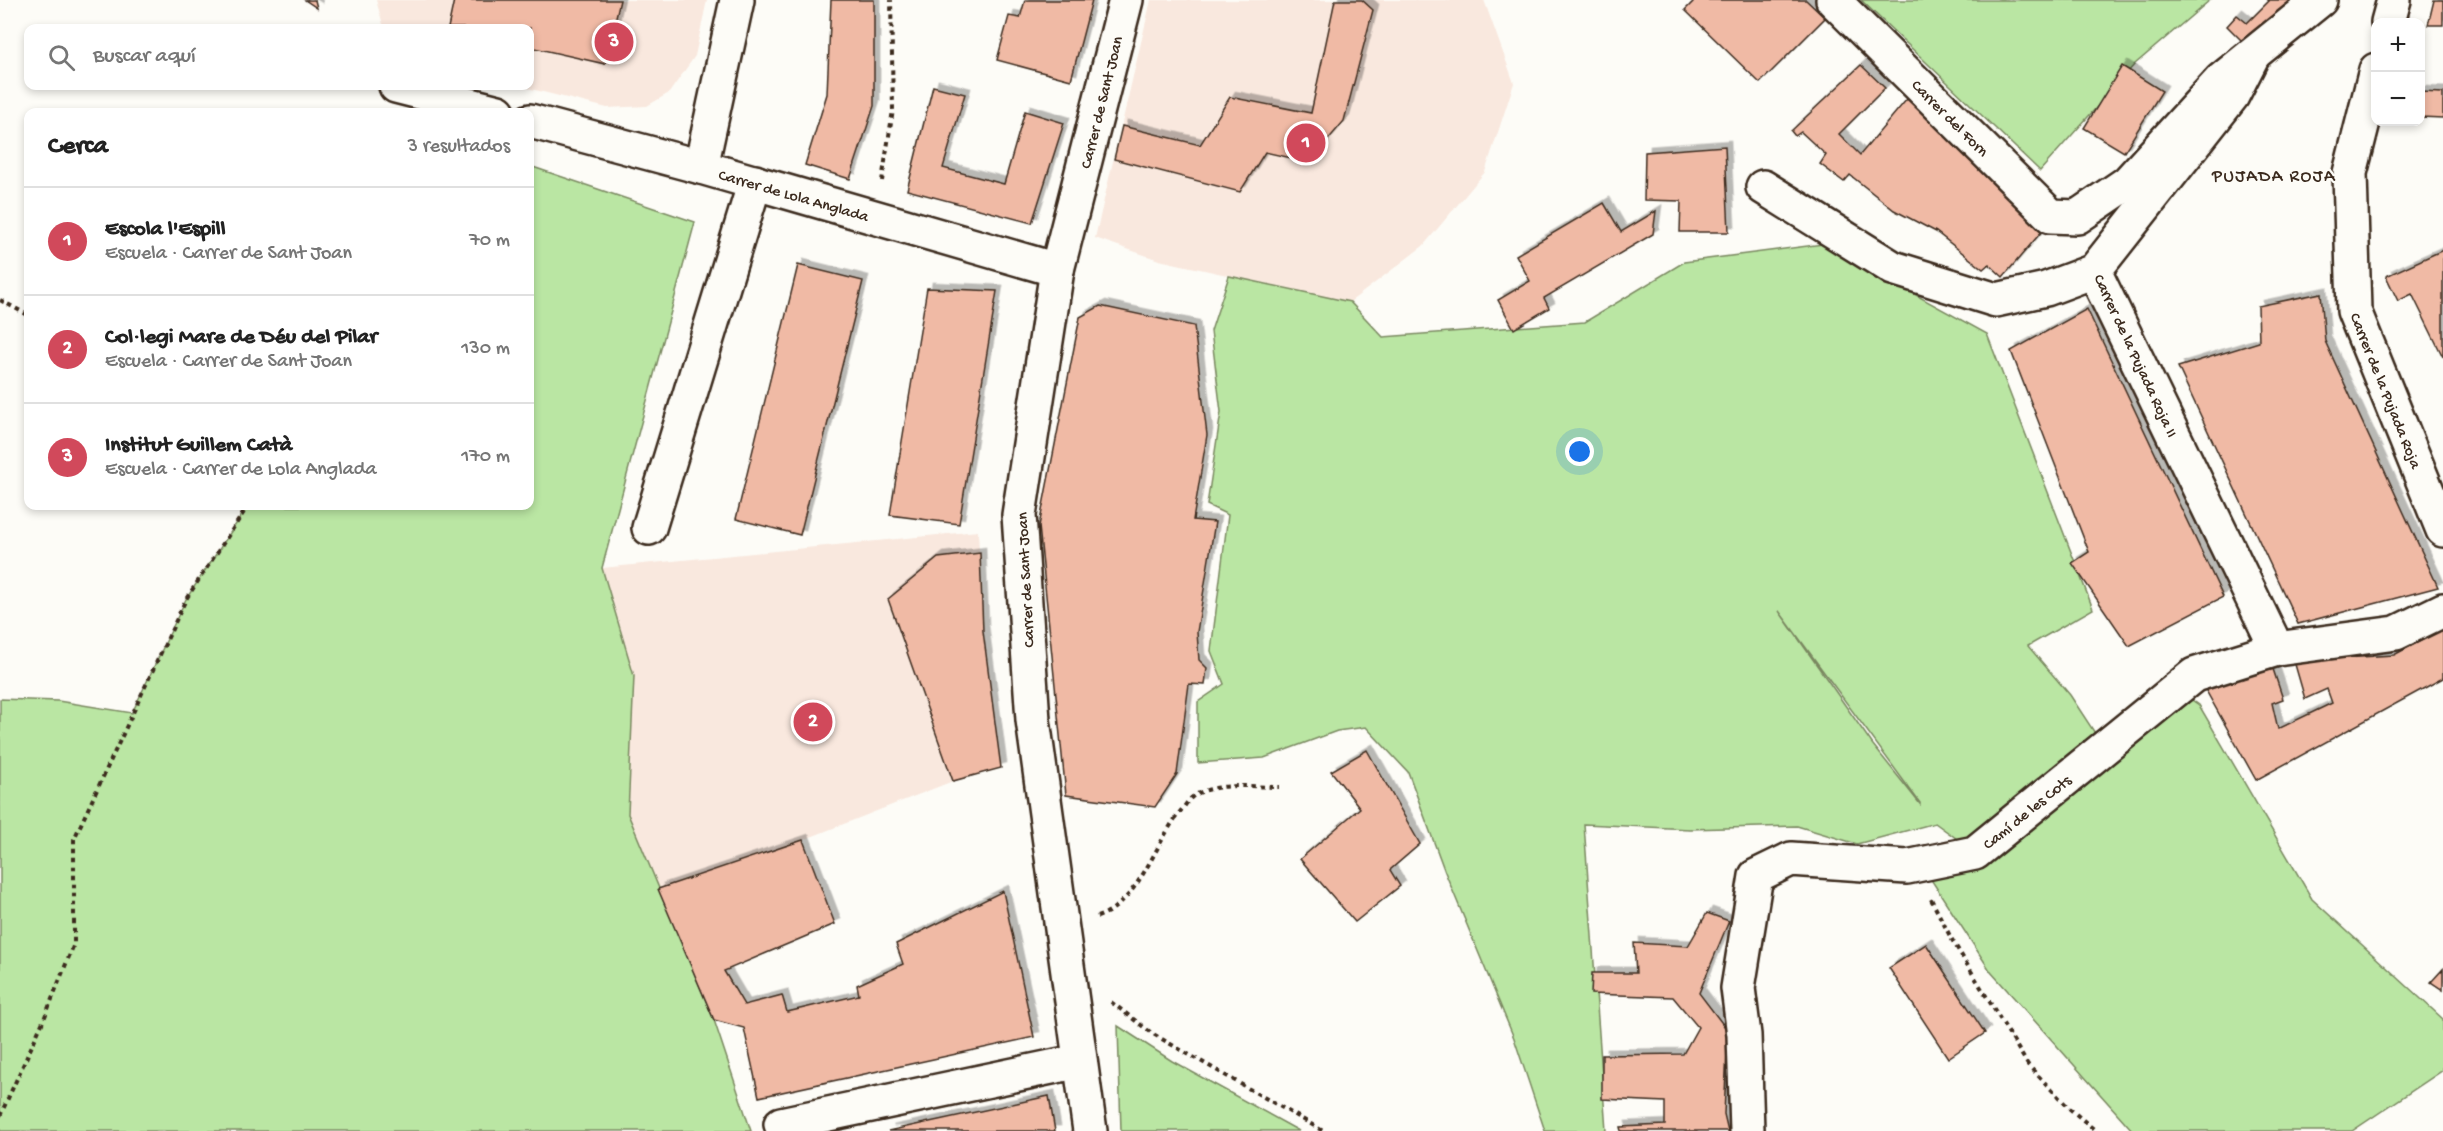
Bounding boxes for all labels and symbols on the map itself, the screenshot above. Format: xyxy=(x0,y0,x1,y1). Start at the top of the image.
pin: 3 xyxy=(594,20,634,64)
street label: Carrer de Sant Joan xyxy=(1078,34,1129,171)
street label: Carrer del Forn xyxy=(1906,77,1991,162)
pin: 1 xyxy=(1286,120,1326,166)
street label: Carrer de Lola Anglada xyxy=(716,167,871,228)
district label: PUJADA ROJA xyxy=(2211,167,2336,188)
street label: Carrer de la Pujada Roja II xyxy=(2088,272,2180,441)
street label: Carrer de la Pujada Roja xyxy=(2344,311,2424,473)
your location xyxy=(1565,437,1594,466)
street label: Carrer de Sant Joan xyxy=(1014,511,1041,648)
pin: 2 xyxy=(794,700,832,744)
street label: Camí de les Cots xyxy=(1980,772,2077,855)

